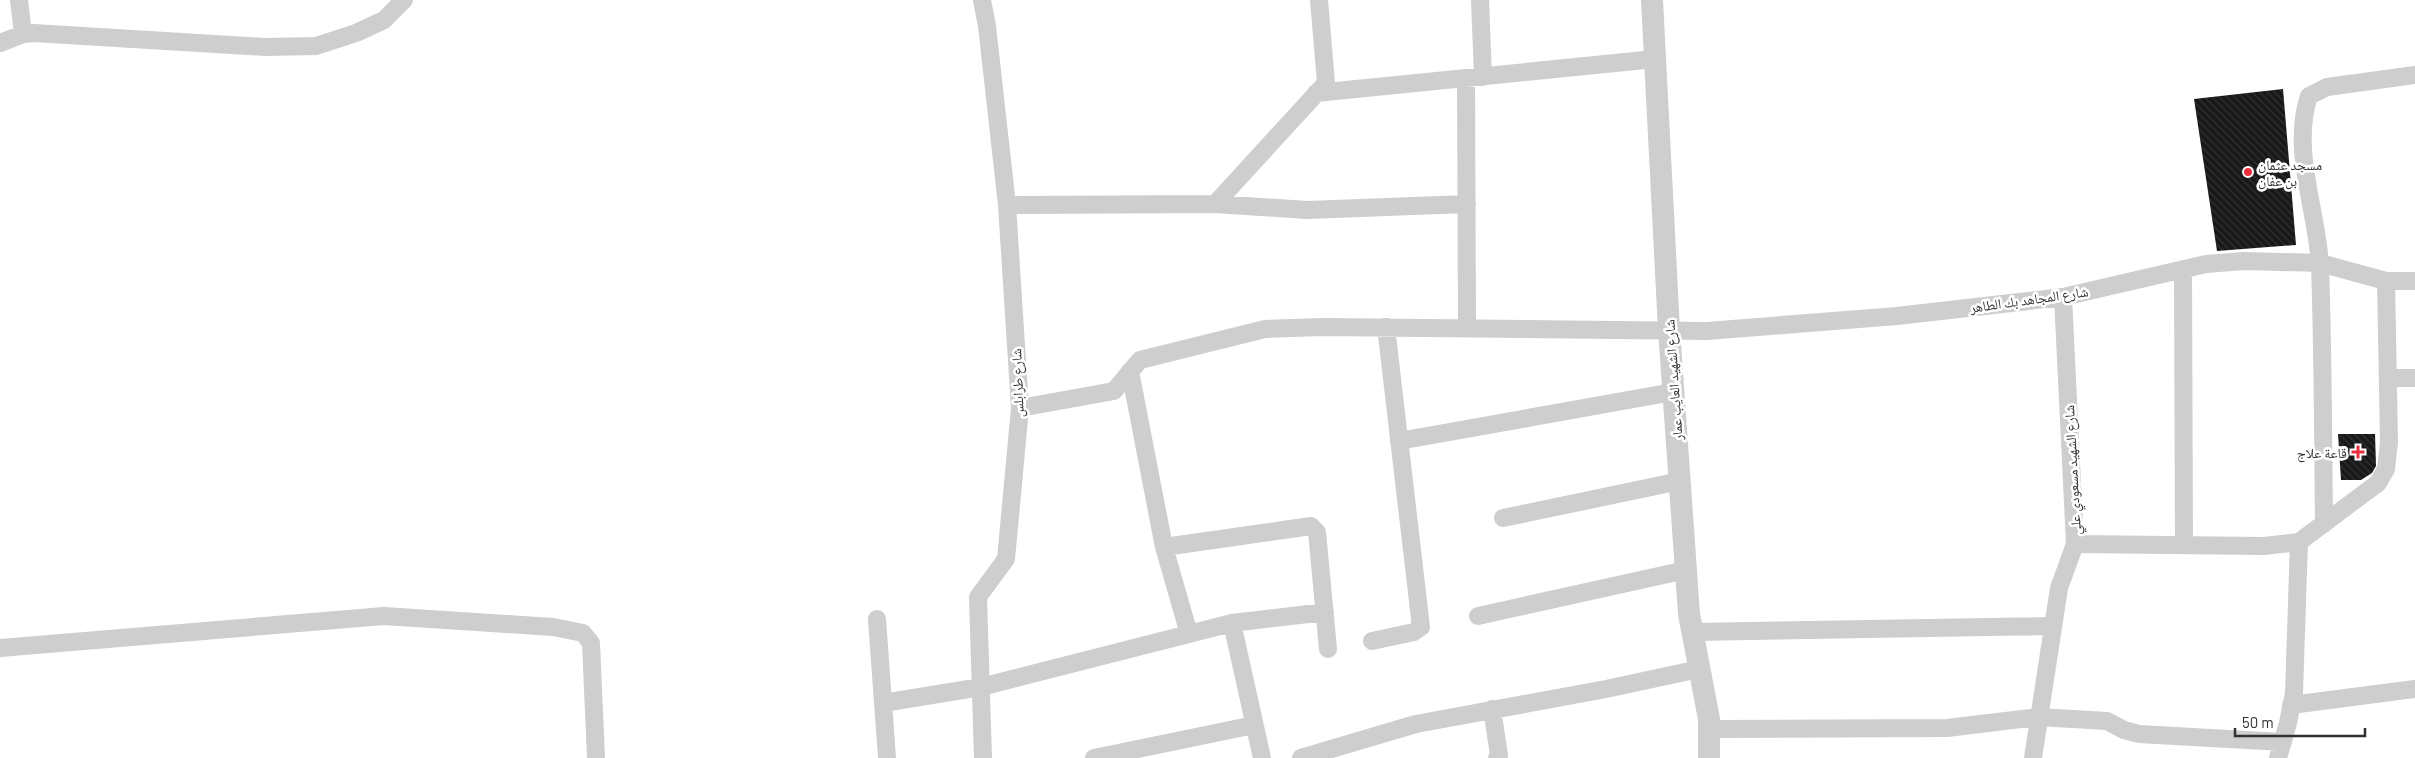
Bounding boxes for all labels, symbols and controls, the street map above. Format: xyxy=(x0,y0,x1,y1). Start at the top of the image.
place label: مسجد عثمان بن عفان xyxy=(2258,156,2322,190)
marker: مسجد عثمان بن عفان xyxy=(2242,166,2254,178)
street label: شارع المجاهد بك الطاهر xyxy=(1968,282,2090,318)
street label: شارع الشهيد العايب عمار xyxy=(1660,319,1688,442)
street label: شارع طرابلس xyxy=(1007,348,1029,418)
street label: شارع الشهيد مسعودي علي xyxy=(2060,404,2087,535)
place label: قاعة علاج xyxy=(2297,444,2347,463)
marker: قاعة علاج xyxy=(2351,445,2365,459)
scale bar xyxy=(2235,706,2365,738)
text: 50 m xyxy=(2242,713,2274,731)

